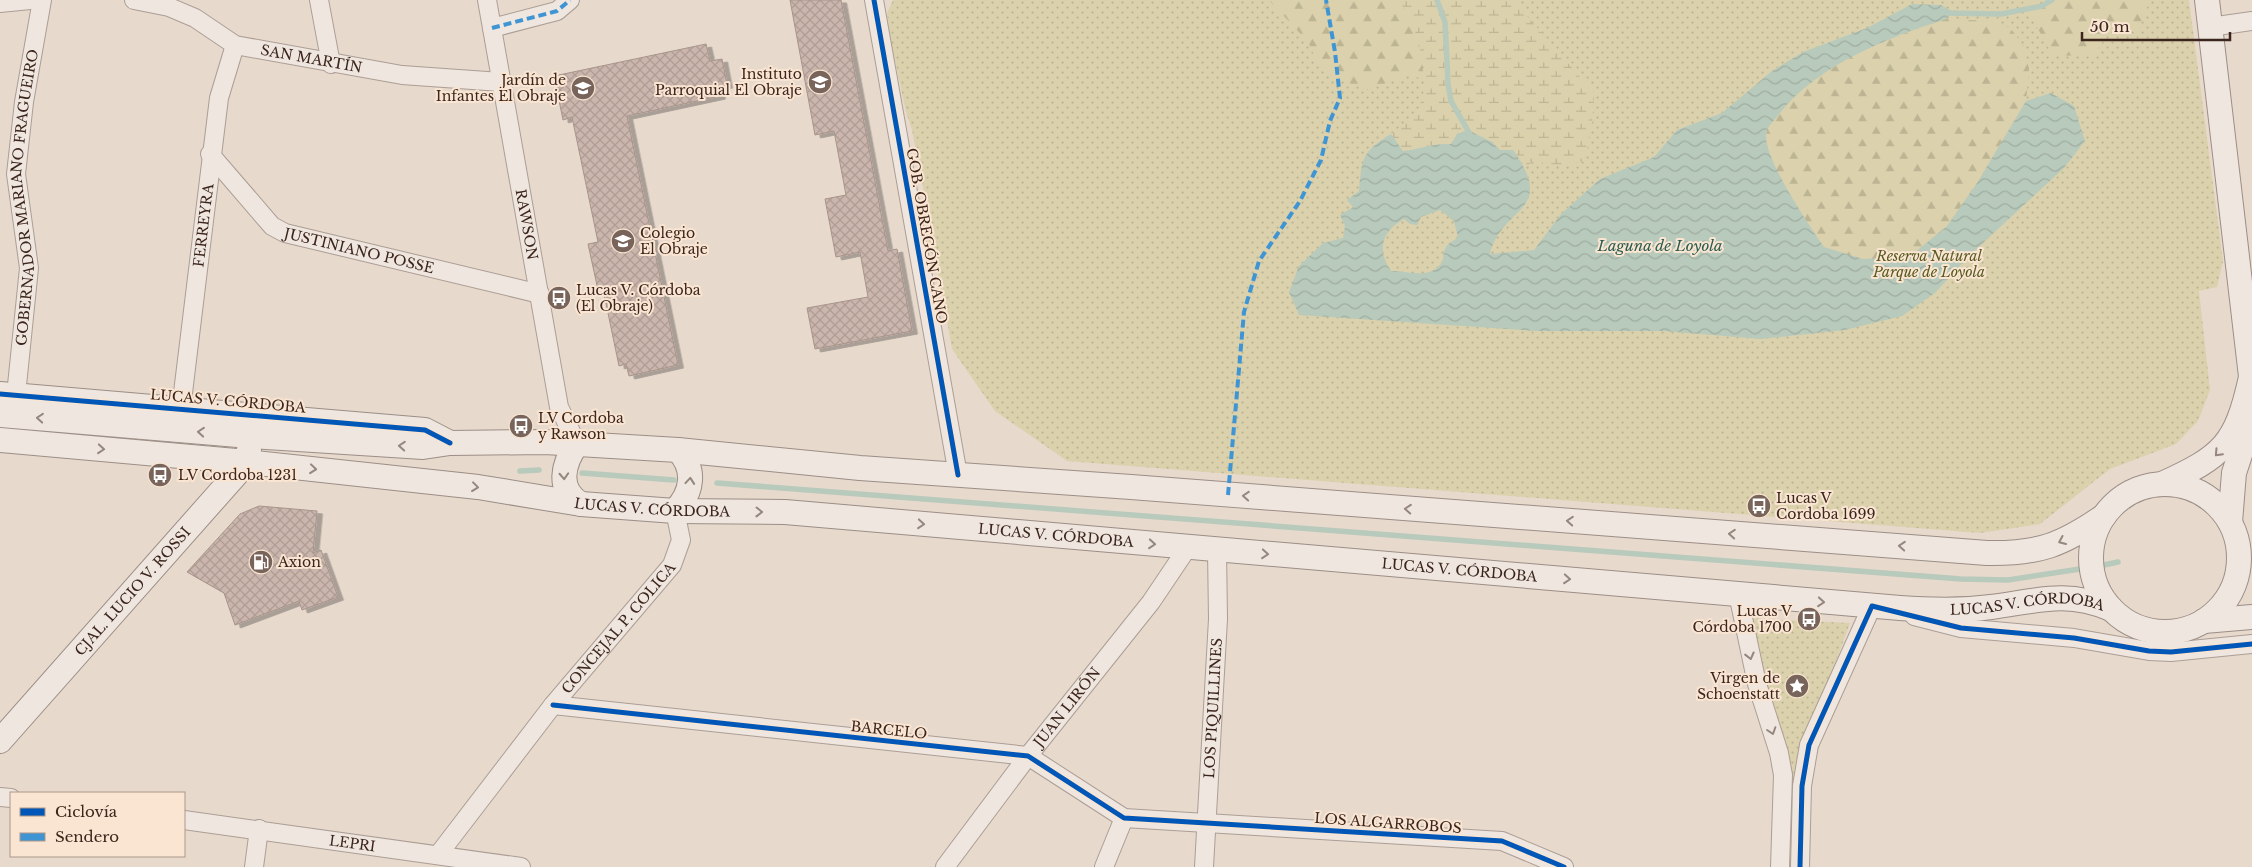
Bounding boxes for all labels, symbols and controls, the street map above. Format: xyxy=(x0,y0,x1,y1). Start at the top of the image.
scale bar xyxy=(2082,10,2230,42)
text: 50 m xyxy=(2090,17,2130,36)
street label: SAN MARTÍN xyxy=(259,41,364,77)
street label: GOBERNADOR MARIANO FRAGUEIRO xyxy=(7,48,42,347)
place label: Instituto Parroquial El Obraje xyxy=(655,65,802,99)
school or university icon: Instituto Parroquial El Obraje xyxy=(807,69,833,95)
place label: Jardín de Infantes El Obraje xyxy=(436,71,566,105)
school or university icon: Jardín de Infantes El Obraje xyxy=(570,75,596,101)
street label: GOB. OBREGÓN CANO xyxy=(903,147,951,325)
street label: FERREYRA xyxy=(189,182,217,268)
street label: RAWSON xyxy=(512,188,542,262)
street label: JUSTINIANO POSSE xyxy=(280,224,436,277)
place label: Colegio El Obraje xyxy=(640,224,708,258)
school or university icon: Colegio El Obraje xyxy=(610,228,636,254)
water label: Laguna de Loyola xyxy=(1597,236,1722,255)
park label: Reserva Natural Parque de Loyola xyxy=(1872,247,1985,281)
place label: Lucas V. Córdoba (El Obraje) xyxy=(576,281,701,315)
bus stop icon: Lucas V. Córdoba (El Obraje) xyxy=(546,285,572,311)
street label: LUCAS V. CÓRDOBA xyxy=(150,385,307,417)
place label: LV Cordoba y Rawson xyxy=(538,409,624,443)
one-way arrow xyxy=(35,413,43,424)
bus stop icon: LV Cordoba y Rawson xyxy=(508,413,534,439)
one-way arrow xyxy=(197,427,205,438)
one-way arrow xyxy=(398,440,406,451)
one-way arrow xyxy=(97,443,105,454)
one-way arrow xyxy=(2215,447,2224,456)
bus stop icon: LV Cordoba 1231 xyxy=(147,462,173,488)
one-way arrow xyxy=(309,463,317,474)
place label: LV Cordoba 1231 xyxy=(178,466,297,484)
one-way arrow xyxy=(559,472,570,480)
one-way arrow xyxy=(684,476,695,484)
one-way arrow xyxy=(471,481,479,492)
place label: Lucas V Cordoba 1699 xyxy=(1776,489,1876,523)
one-way arrow xyxy=(1242,491,1250,502)
bus stop icon: Lucas V Cordoba 1699 xyxy=(1746,493,1772,519)
street label: LUCAS V. CÓRDOBA xyxy=(573,494,730,521)
one-way arrow xyxy=(1404,504,1412,515)
one-way arrow xyxy=(756,507,763,517)
one-way arrow xyxy=(1566,516,1574,527)
one-way arrow xyxy=(917,518,925,529)
street label: LUCAS V. CÓRDOBA xyxy=(977,520,1135,551)
street label: CJAL. LUCIO V. ROSSI xyxy=(71,523,195,659)
one-way arrow xyxy=(1728,528,1736,539)
one-way arrow xyxy=(2058,535,2067,546)
one-way arrow xyxy=(1149,538,1157,549)
one-way arrow xyxy=(1898,541,1906,552)
one-way arrow xyxy=(1262,548,1270,559)
fuel station icon: Axion xyxy=(248,549,274,575)
place label: Axion xyxy=(277,553,321,571)
street label: LUCAS V. CÓRDOBA xyxy=(1381,554,1538,586)
street label: CONCEJAL P. COLICA xyxy=(558,559,679,697)
one-way arrow xyxy=(1563,573,1571,584)
street label: LUCAS V. CÓRDOBA xyxy=(1950,589,2107,619)
one-way arrow xyxy=(1817,596,1825,607)
place label: Lucas V Córdoba 1700 xyxy=(1692,602,1793,636)
bus stop icon: Lucas V Córdoba 1700 xyxy=(1796,606,1822,632)
street label: LOS PIQUILLINES xyxy=(1200,637,1226,779)
one-way arrow xyxy=(1744,652,1755,661)
street label: JUAN LIRÓN xyxy=(1028,663,1104,752)
place label: Virgen de Schoenstatt xyxy=(1697,669,1781,703)
place icon: Virgen de Schoenstatt xyxy=(1784,673,1810,699)
street label: BARCELO xyxy=(850,717,928,743)
one-way arrow xyxy=(1766,726,1776,734)
legend xyxy=(10,792,185,857)
text: Ciclovía xyxy=(55,802,118,821)
street label: LOS ALGARROBOS xyxy=(1314,809,1462,837)
text: Sendero xyxy=(55,827,119,846)
street label: LEPRI xyxy=(328,831,377,856)

